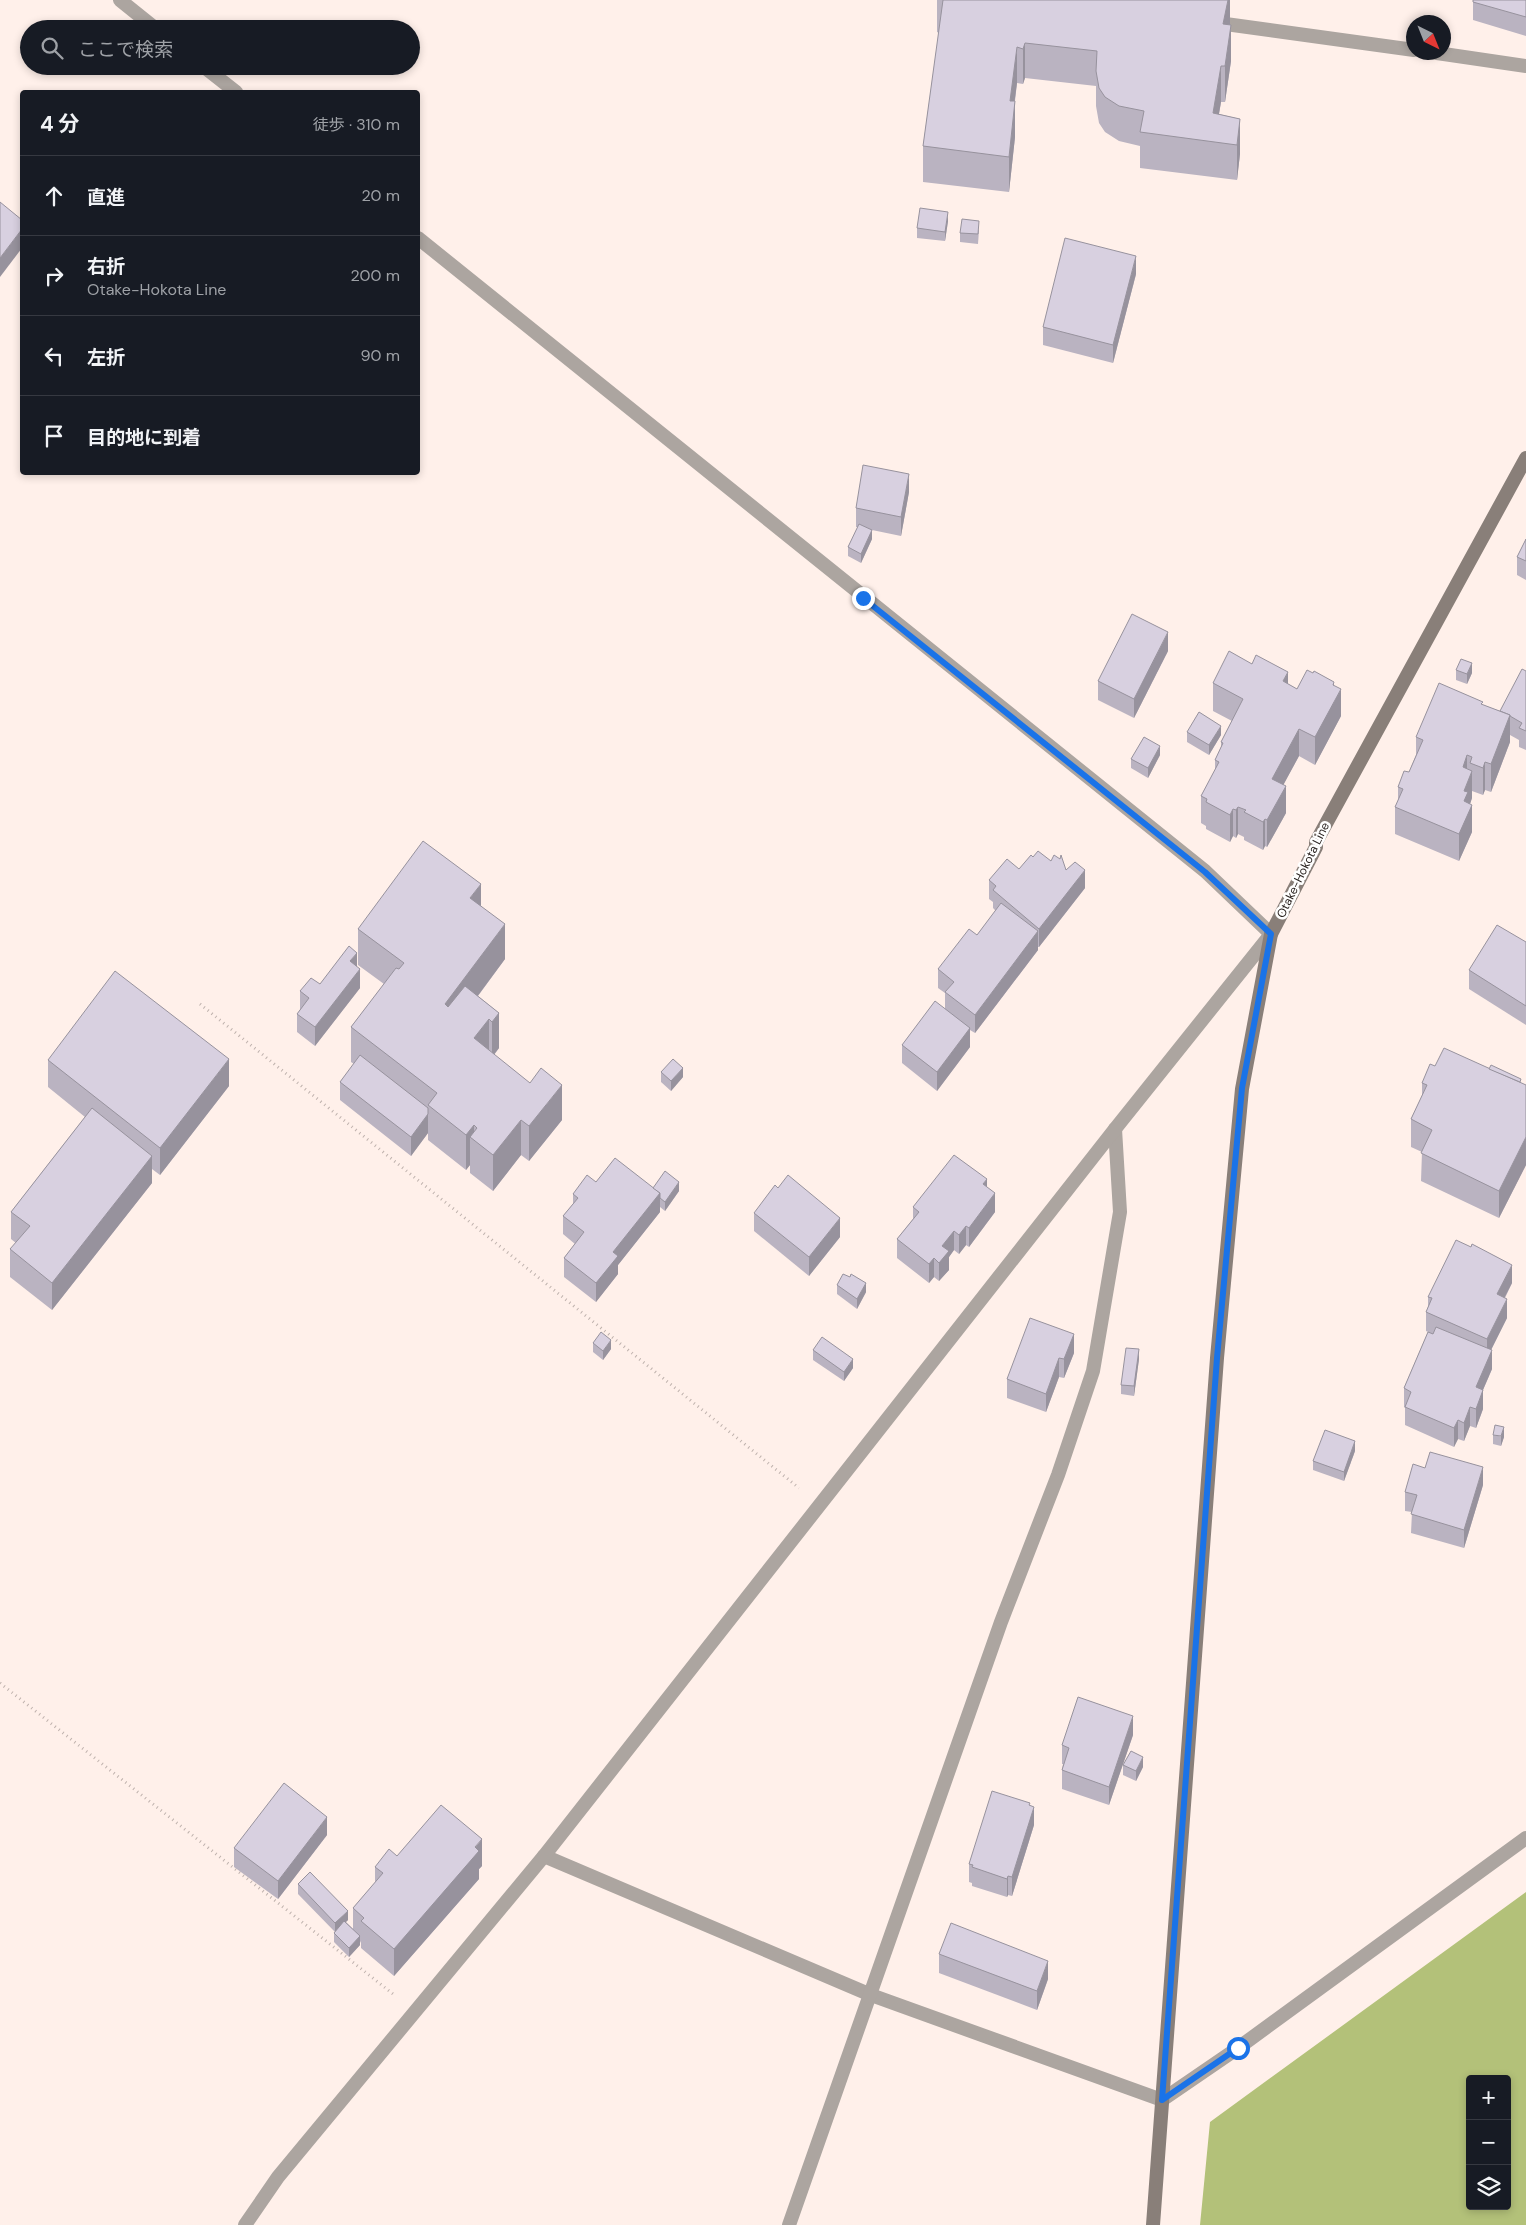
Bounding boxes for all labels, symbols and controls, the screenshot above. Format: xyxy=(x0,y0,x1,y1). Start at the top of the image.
north arrow xyxy=(1406,15,1451,60)
search box xyxy=(20,20,420,75)
icon: search xyxy=(38,34,66,62)
text: ここで検索 xyxy=(78,37,173,62)
text: 4 分 xyxy=(40,110,80,138)
text: 徒歩 · 310 m xyxy=(313,114,400,135)
icon: ahead xyxy=(40,182,68,210)
text: 直進 xyxy=(87,185,125,210)
text: 20 m xyxy=(361,185,400,206)
text: 右折 xyxy=(87,254,125,279)
icon: right xyxy=(40,262,68,290)
text: 200 m xyxy=(351,265,400,286)
text: Otake-Hokota Line xyxy=(87,279,226,300)
icon: left xyxy=(40,342,68,370)
text: 左折 xyxy=(87,345,125,370)
text: 90 m xyxy=(360,345,400,366)
icon: arrive xyxy=(40,422,68,450)
text: 目的地に到着 xyxy=(87,425,201,450)
route end xyxy=(852,587,875,610)
street label: Otake-Hokota Line xyxy=(1273,819,1333,920)
route start xyxy=(1227,2037,1250,2060)
map controls xyxy=(1466,2075,1511,2210)
button: + xyxy=(1466,2075,1511,2120)
button: − xyxy=(1466,2120,1511,2165)
button: layers xyxy=(1466,2165,1511,2210)

